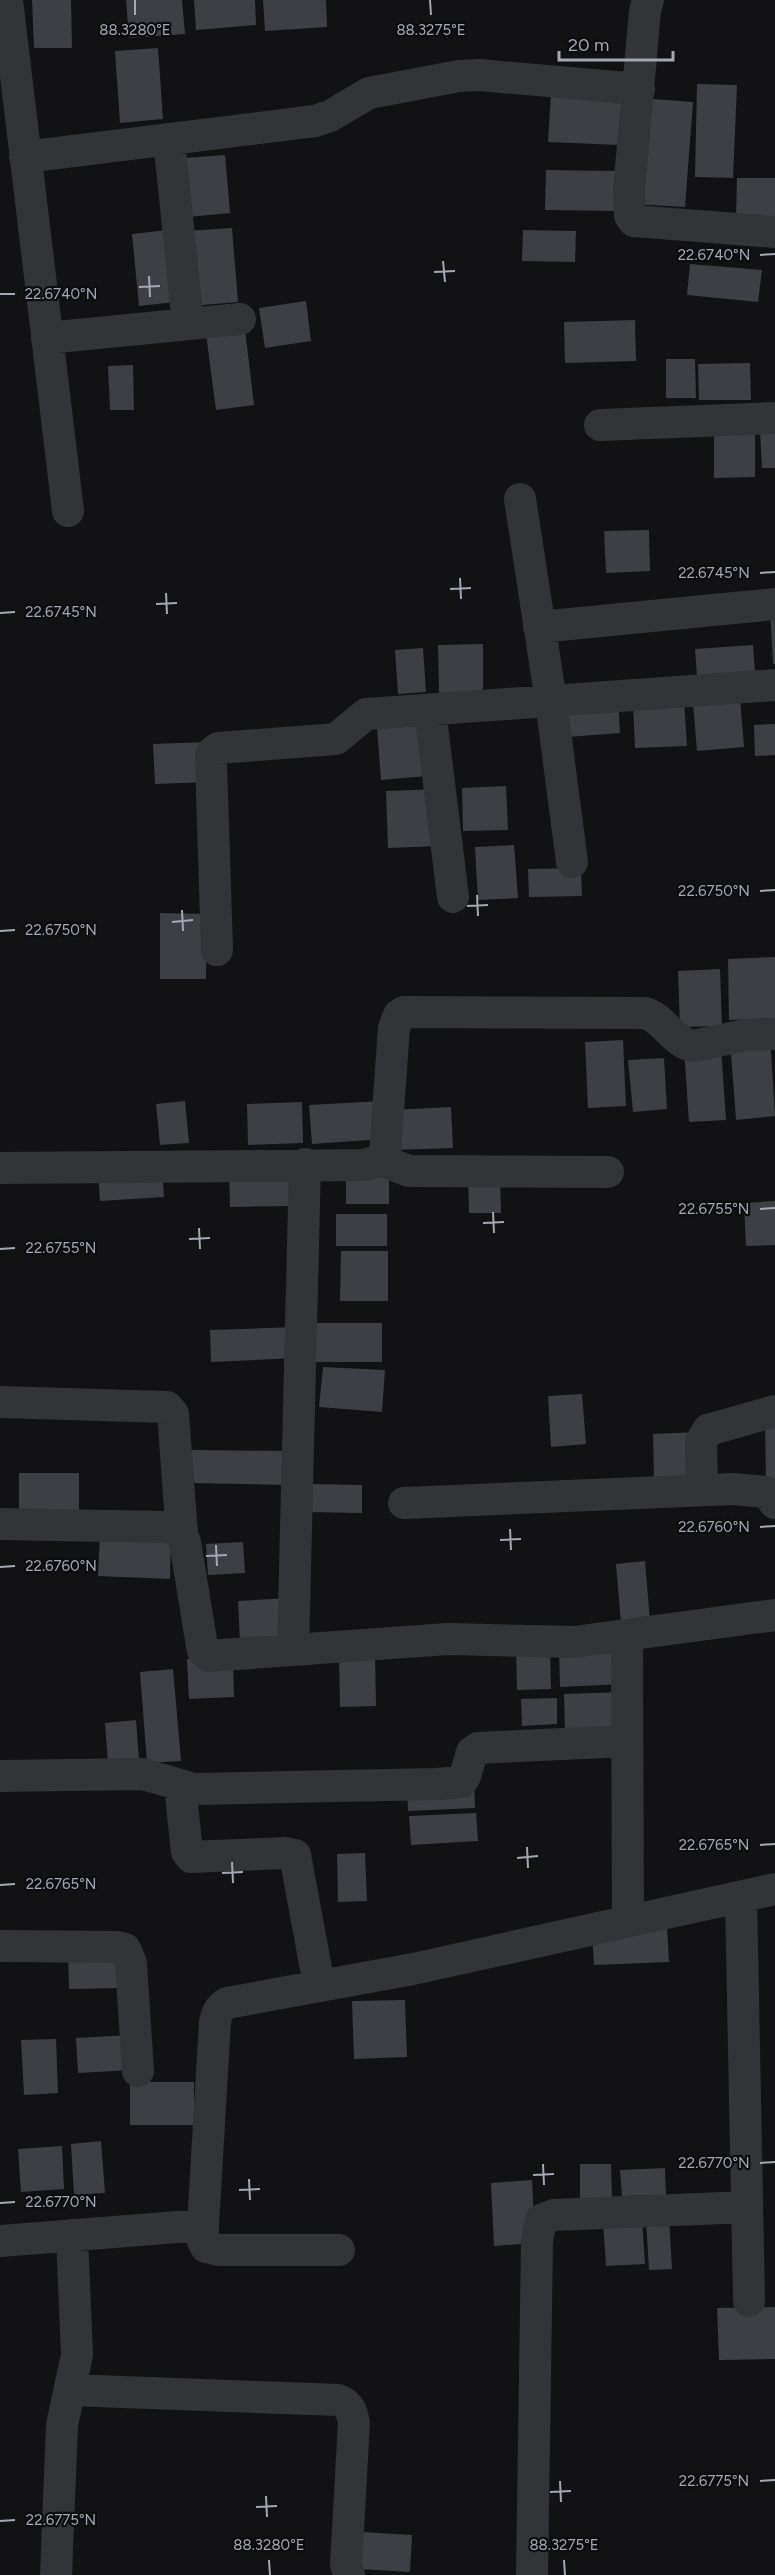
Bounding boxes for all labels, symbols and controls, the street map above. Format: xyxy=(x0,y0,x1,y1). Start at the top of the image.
text: 88.3280°E xyxy=(99,21,171,39)
text: 88.3275°E xyxy=(396,21,466,39)
scale bar xyxy=(559,24,673,62)
text: 20 m xyxy=(568,34,609,56)
text: 22.6740°N xyxy=(678,246,750,264)
text: 22.6740°N xyxy=(25,285,97,303)
text: 22.6745°N xyxy=(678,564,750,582)
text: 22.6745°N xyxy=(25,603,97,621)
text: 22.6750°N xyxy=(678,882,750,900)
text: 22.6750°N xyxy=(25,921,97,939)
text: 22.6755°N xyxy=(679,1200,749,1218)
text: 22.6755°N xyxy=(26,1239,96,1257)
text: 22.6760°N xyxy=(678,1518,750,1536)
text: 22.6760°N xyxy=(25,1557,97,1575)
text: 22.6765°N xyxy=(679,1836,749,1854)
text: 22.6765°N xyxy=(26,1875,96,1893)
text: 22.6770°N xyxy=(678,2154,750,2172)
text: 22.6770°N xyxy=(25,2193,97,2211)
text: 22.6775°N xyxy=(679,2472,749,2490)
text: 22.6775°N xyxy=(26,2511,96,2529)
text: 88.3280°E xyxy=(233,2536,305,2554)
text: 88.3275°E xyxy=(529,2536,599,2554)

